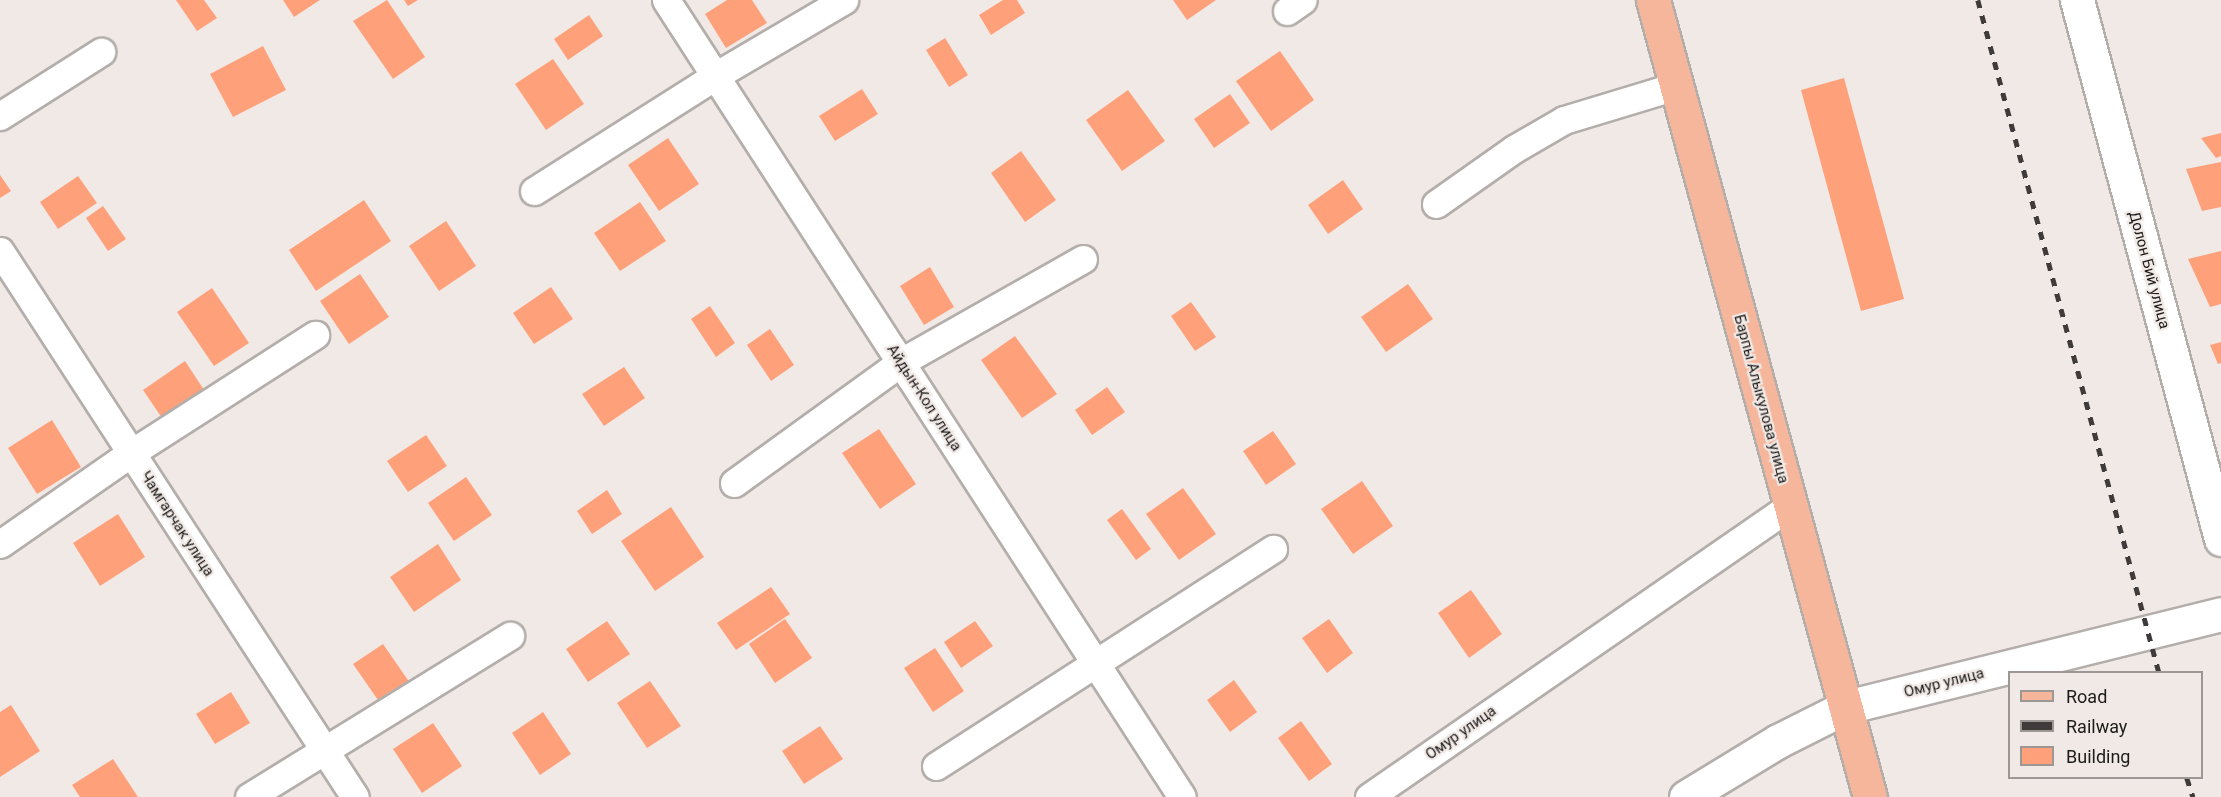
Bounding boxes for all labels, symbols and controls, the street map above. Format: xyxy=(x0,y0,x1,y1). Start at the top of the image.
street label: Долон Бий улица xyxy=(2125,209,2173,331)
street label: Барпы Алыкулова улица xyxy=(1730,313,1792,485)
street label: Айдын-Кол улица xyxy=(883,341,965,455)
street label: Чамгарчак улица xyxy=(136,468,218,580)
street label: Омур улица xyxy=(1902,664,1986,702)
legend xyxy=(2008,671,2203,779)
text: Road xyxy=(2066,686,2107,707)
street label: Омур улица xyxy=(1422,702,1500,764)
text: Railway xyxy=(2066,716,2127,737)
text: Building xyxy=(2066,746,2130,767)

